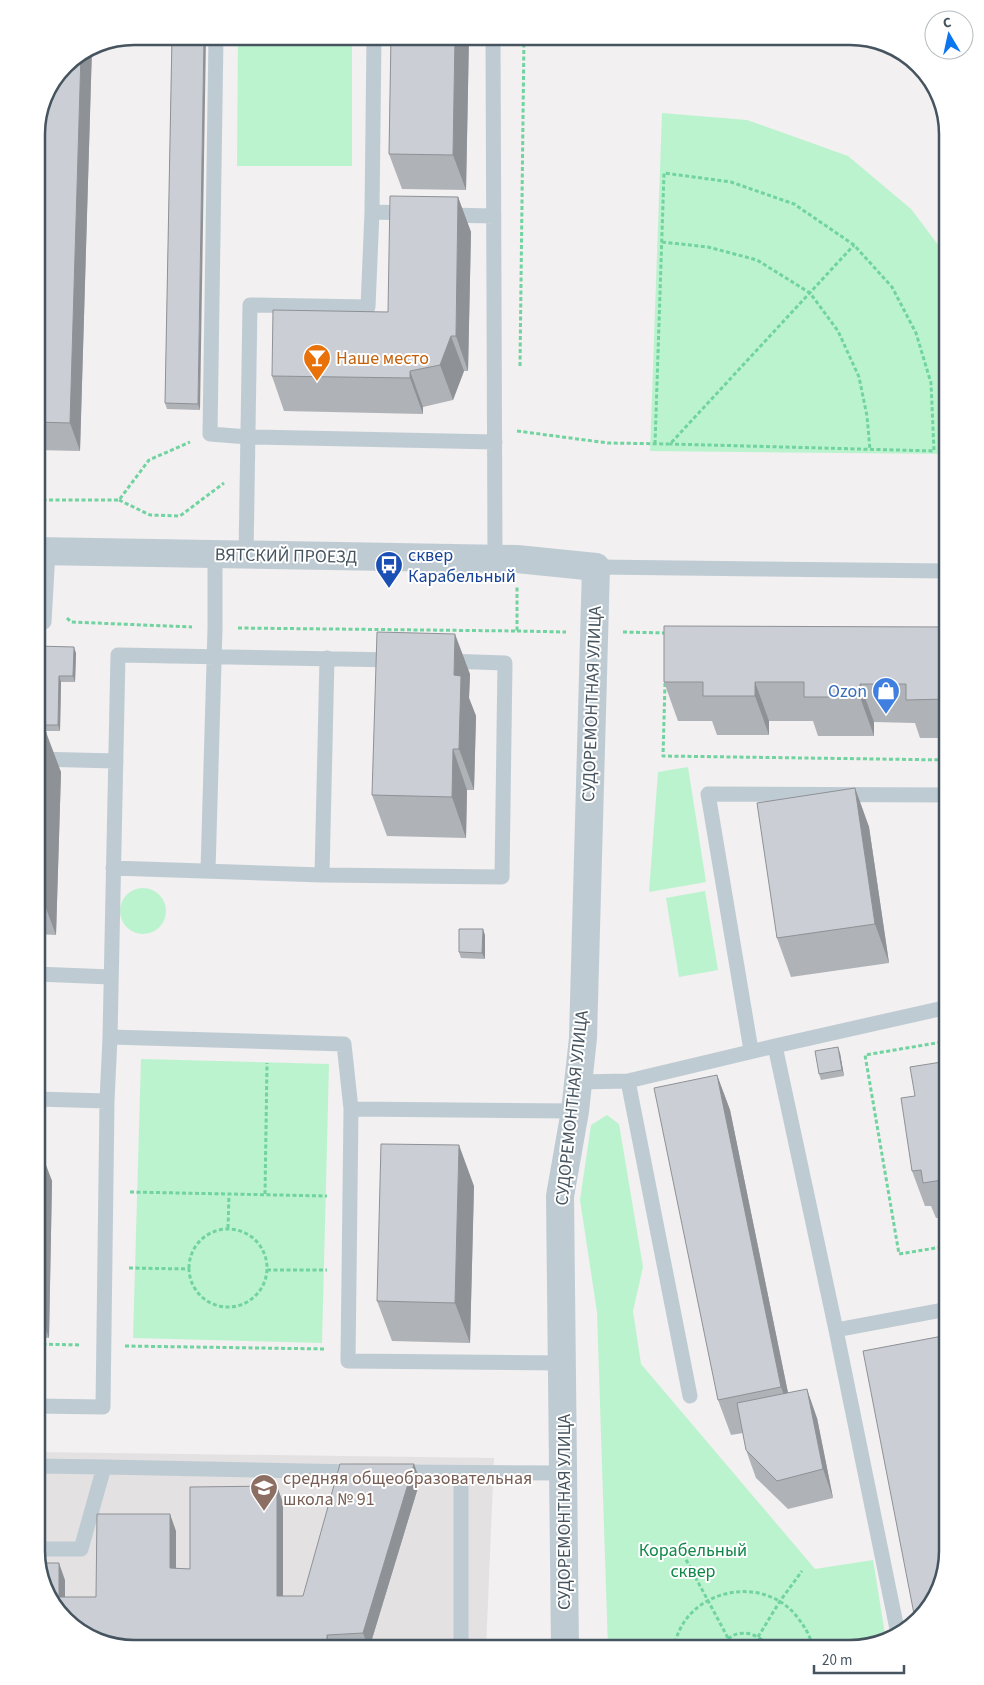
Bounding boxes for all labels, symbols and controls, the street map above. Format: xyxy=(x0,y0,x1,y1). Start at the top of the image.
north arrow xyxy=(924,10,974,60)
text: С xyxy=(942,13,953,34)
bar icon: Наше место xyxy=(302,343,332,382)
place label: Наше место xyxy=(336,346,429,371)
street label: ВЯТСКИЙ ПРОЕЗД xyxy=(215,542,358,570)
place label: сквер Карабельный xyxy=(408,543,516,589)
bus stop icon: сквер Карабельный xyxy=(374,550,404,589)
street label: СУДОРЕМОНТНАЯ УЛИЦА xyxy=(576,605,608,802)
shop icon: Ozon xyxy=(871,676,901,715)
place label: Ozon xyxy=(828,679,867,704)
street label: СУДОРЕМОНТНАЯ УЛИЦА xyxy=(549,1009,595,1207)
street label: СУДОРЕМОНТНАЯ УЛИЦА xyxy=(552,1414,577,1610)
place label: средняя общеобразовательная школа № 91 xyxy=(283,1466,532,1512)
school or university icon: средняя общеобразовательная школа № 91 xyxy=(249,1473,279,1512)
park label: Корабельный сквер xyxy=(639,1538,747,1584)
scale bar xyxy=(814,1642,904,1674)
text: 20 m xyxy=(822,1650,852,1671)

